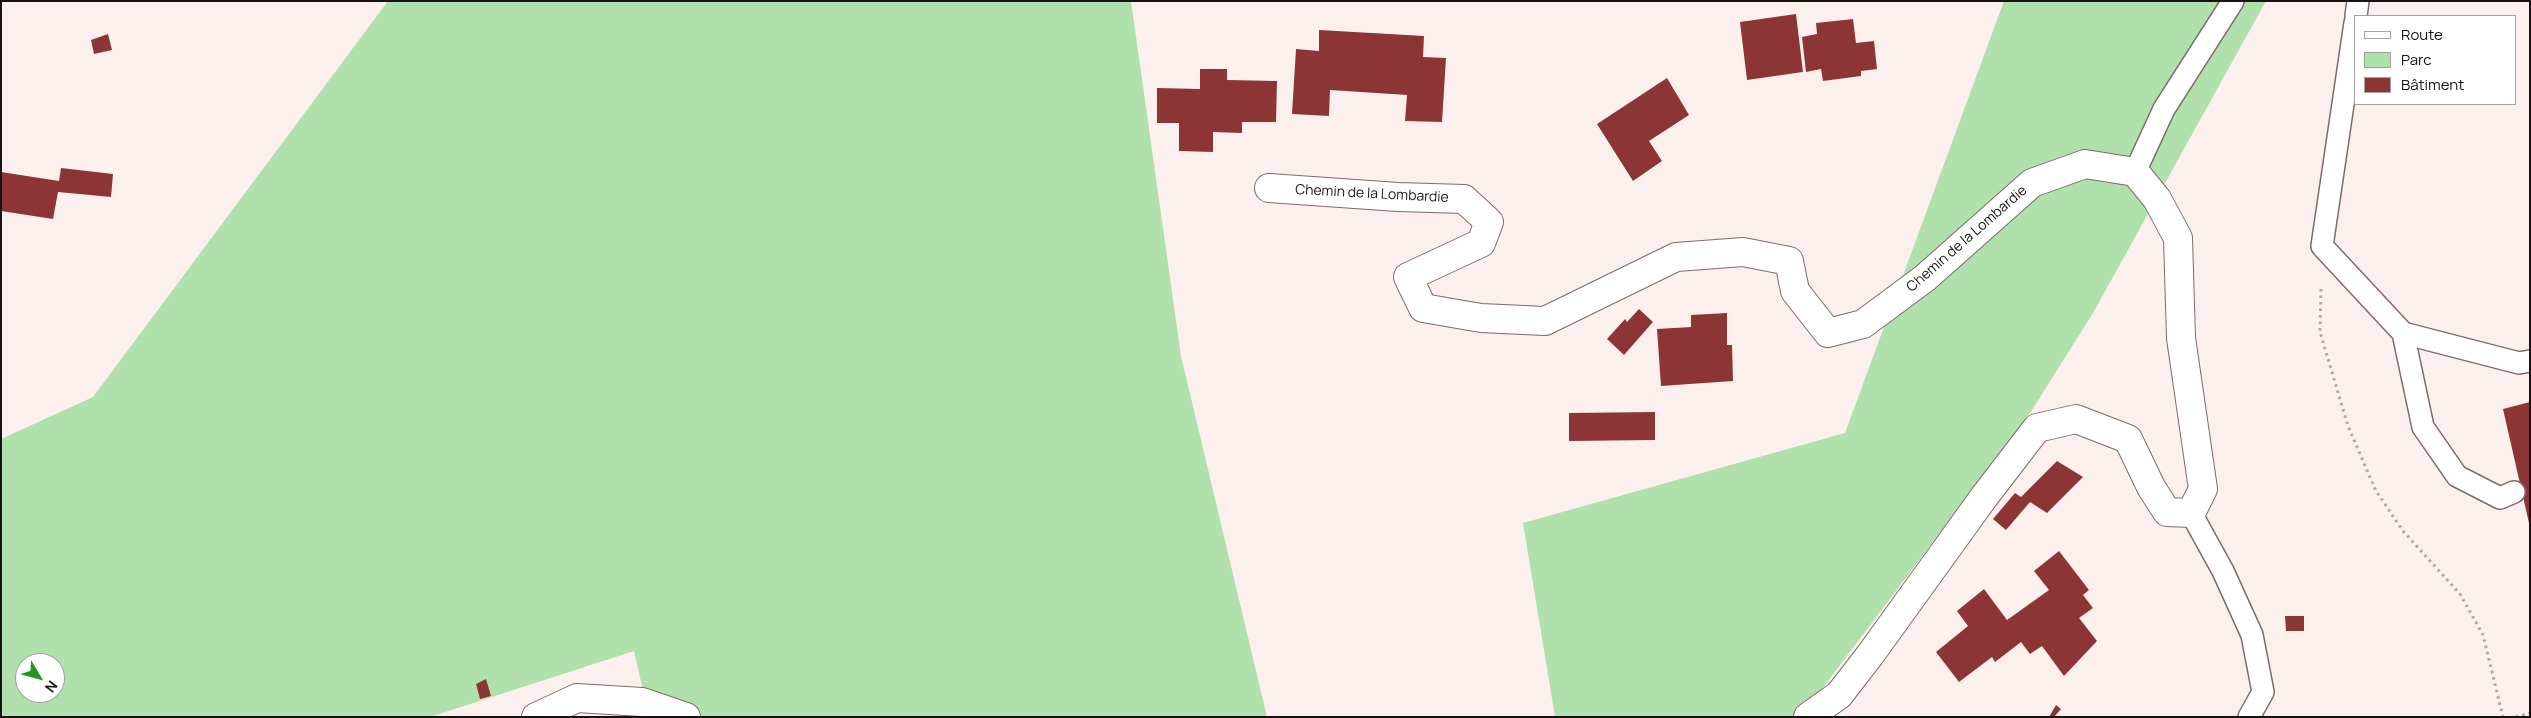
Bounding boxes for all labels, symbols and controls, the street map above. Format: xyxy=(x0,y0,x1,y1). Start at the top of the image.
legend xyxy=(2354,15,2516,105)
text: Route xyxy=(2401,24,2443,45)
text: Parc xyxy=(2401,49,2432,70)
text: Bâtiment xyxy=(2401,74,2464,95)
street label: Chemin de la Lombardie xyxy=(1295,182,1449,206)
street label: Chemin de la Lombardie xyxy=(1903,182,2031,296)
north arrow xyxy=(15,653,65,703)
text: N xyxy=(41,677,62,696)

